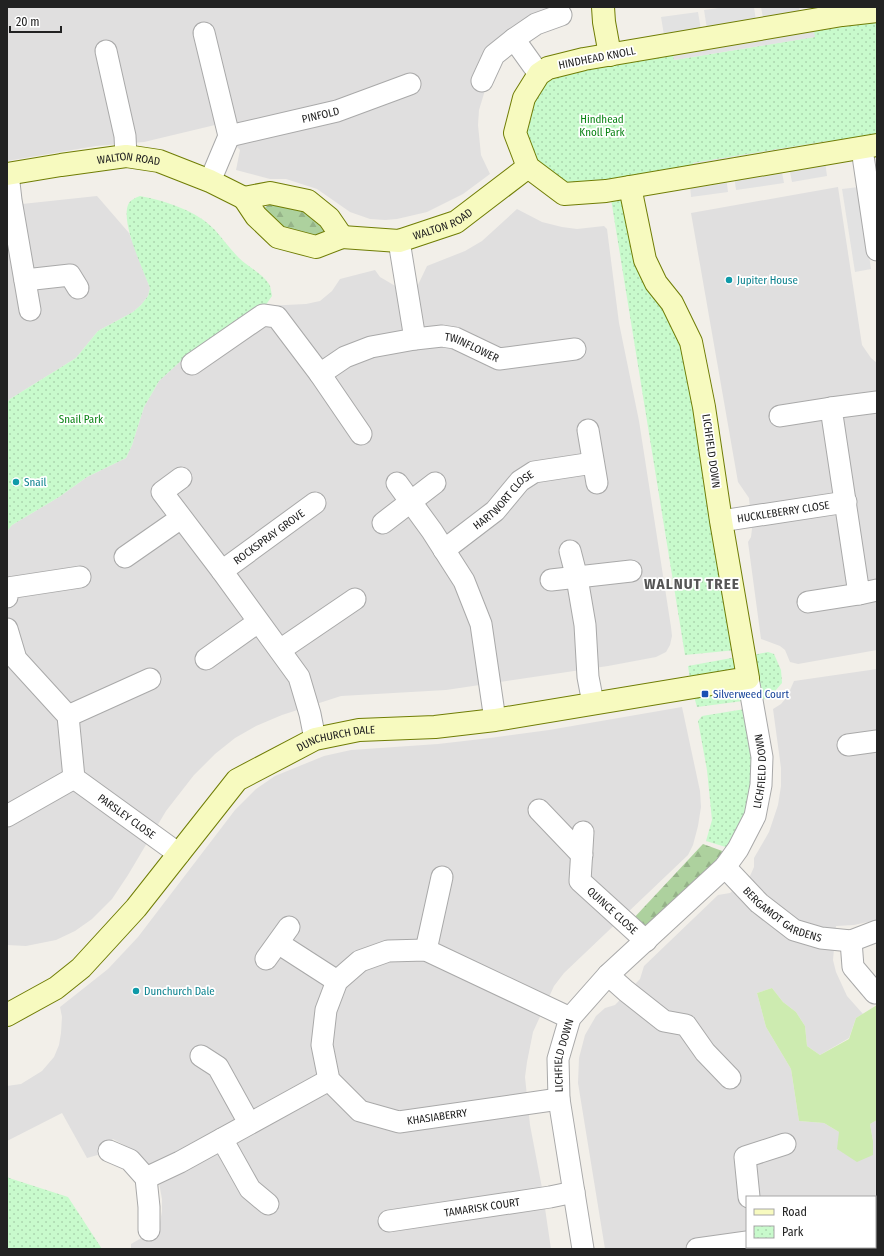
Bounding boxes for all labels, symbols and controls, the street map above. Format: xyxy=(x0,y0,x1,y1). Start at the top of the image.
scale bar xyxy=(10,8,61,34)
text: 20 m xyxy=(16,15,40,29)
street label: HINDHEAD KNOLL xyxy=(557,44,637,72)
street label: PINFOLD xyxy=(301,104,341,125)
park label: Hindhead Knoll Park xyxy=(579,113,626,139)
street label: WALTON ROAD xyxy=(96,150,161,168)
street label: WALTON ROAD xyxy=(411,205,475,242)
place label: Jupiter House xyxy=(737,274,798,287)
marker: Jupiter House xyxy=(724,275,734,285)
street label: TWINFLOWER xyxy=(444,330,501,365)
park label: Snail Park xyxy=(59,413,104,426)
street label: LICHFIELD DOWN xyxy=(699,413,723,489)
street label: HARTWORT CLOSE xyxy=(470,468,536,532)
place label: Snail xyxy=(24,476,46,489)
marker: Snail xyxy=(11,477,21,487)
street label: HUCKLEBERRY CLOSE xyxy=(736,498,830,525)
street label: ROCKSPRAY GROVE xyxy=(231,507,307,567)
district label: WALNUT TREE xyxy=(644,575,740,593)
place label: Silverweed Court xyxy=(713,688,789,701)
marker: Silverweed Court xyxy=(700,689,710,699)
street label: DUNCHURCH DALE xyxy=(294,723,375,754)
street label: LICHFIELD DOWN xyxy=(750,733,769,809)
street label: PARSLEY CLOSE xyxy=(96,791,158,841)
street label: QUINCE CLOSE xyxy=(584,884,640,937)
street label: BERGAMOT GARDENS xyxy=(741,884,824,945)
place label: Dunchurch Dale xyxy=(144,985,215,998)
marker: Dunchurch Dale xyxy=(131,986,141,996)
street label: LICHFIELD DOWN xyxy=(552,1017,576,1093)
street label: KHASIABERRY xyxy=(406,1106,468,1128)
street label: TAMARISK COURT xyxy=(443,1195,522,1219)
legend xyxy=(746,1196,876,1248)
text: Road xyxy=(782,1205,807,1219)
text: Park xyxy=(782,1225,804,1239)

